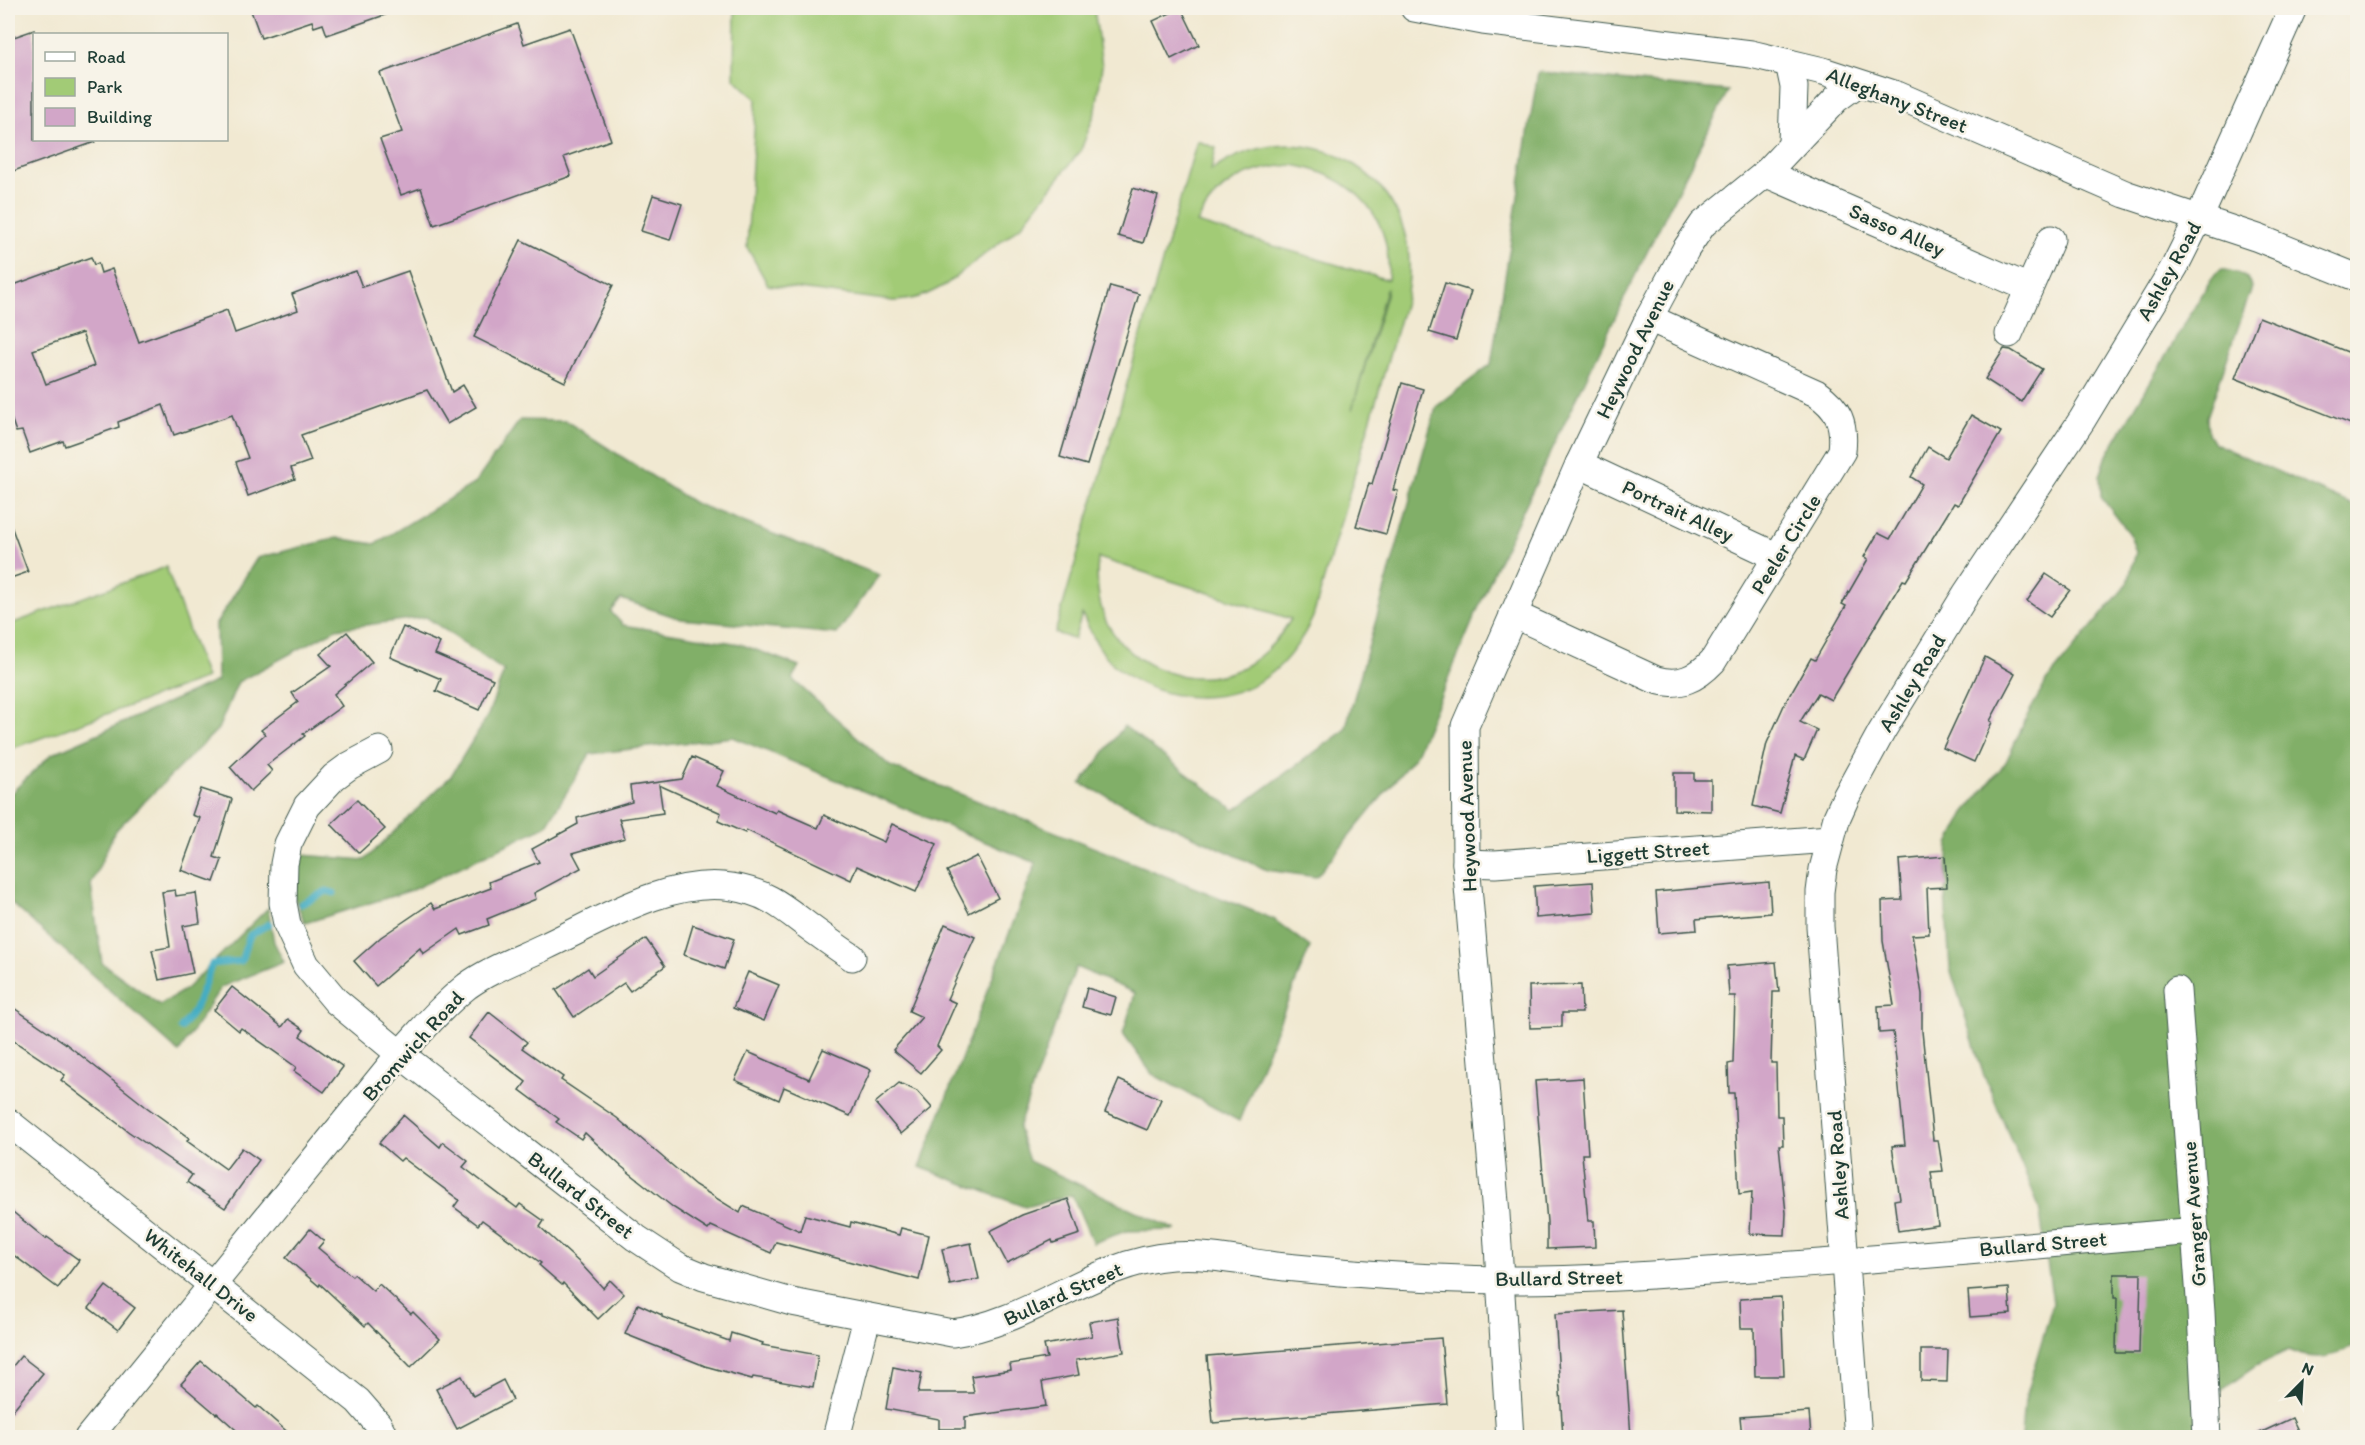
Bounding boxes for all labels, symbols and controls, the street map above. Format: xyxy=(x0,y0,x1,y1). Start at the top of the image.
legend xyxy=(33,33,228,141)
text: Road xyxy=(87,46,126,68)
street label: Alleghany Street xyxy=(1823,61,1971,138)
text: Park xyxy=(87,76,122,98)
text: Building xyxy=(87,106,153,128)
street label: Sasso Alley xyxy=(1845,197,1949,262)
street label: Ashley Road xyxy=(2131,217,2206,325)
street label: Heywood Avenue xyxy=(1590,275,1679,423)
street label: Portrait Alley xyxy=(1618,474,1738,547)
street label: Peeler Circle xyxy=(1745,489,1826,598)
street label: Ashley Road xyxy=(1873,629,1950,736)
street label: Heywood Avenue xyxy=(1451,740,1482,892)
street label: Liggett Street xyxy=(1586,835,1710,868)
street label: Bromwich Road xyxy=(356,985,469,1106)
street label: Ashley Road xyxy=(1821,1110,1854,1221)
street label: Granger Avenue xyxy=(2176,1141,2211,1288)
street label: Bullard Street xyxy=(523,1145,639,1244)
street label: Whitehall Drive xyxy=(139,1222,264,1327)
street label: Bullard Street xyxy=(1978,1225,2108,1262)
street label: Bullard Street xyxy=(999,1256,1126,1331)
street label: Bullard Street xyxy=(1495,1264,1623,1291)
north arrow xyxy=(2272,1352,2332,1412)
text: N xyxy=(2299,1358,2317,1380)

